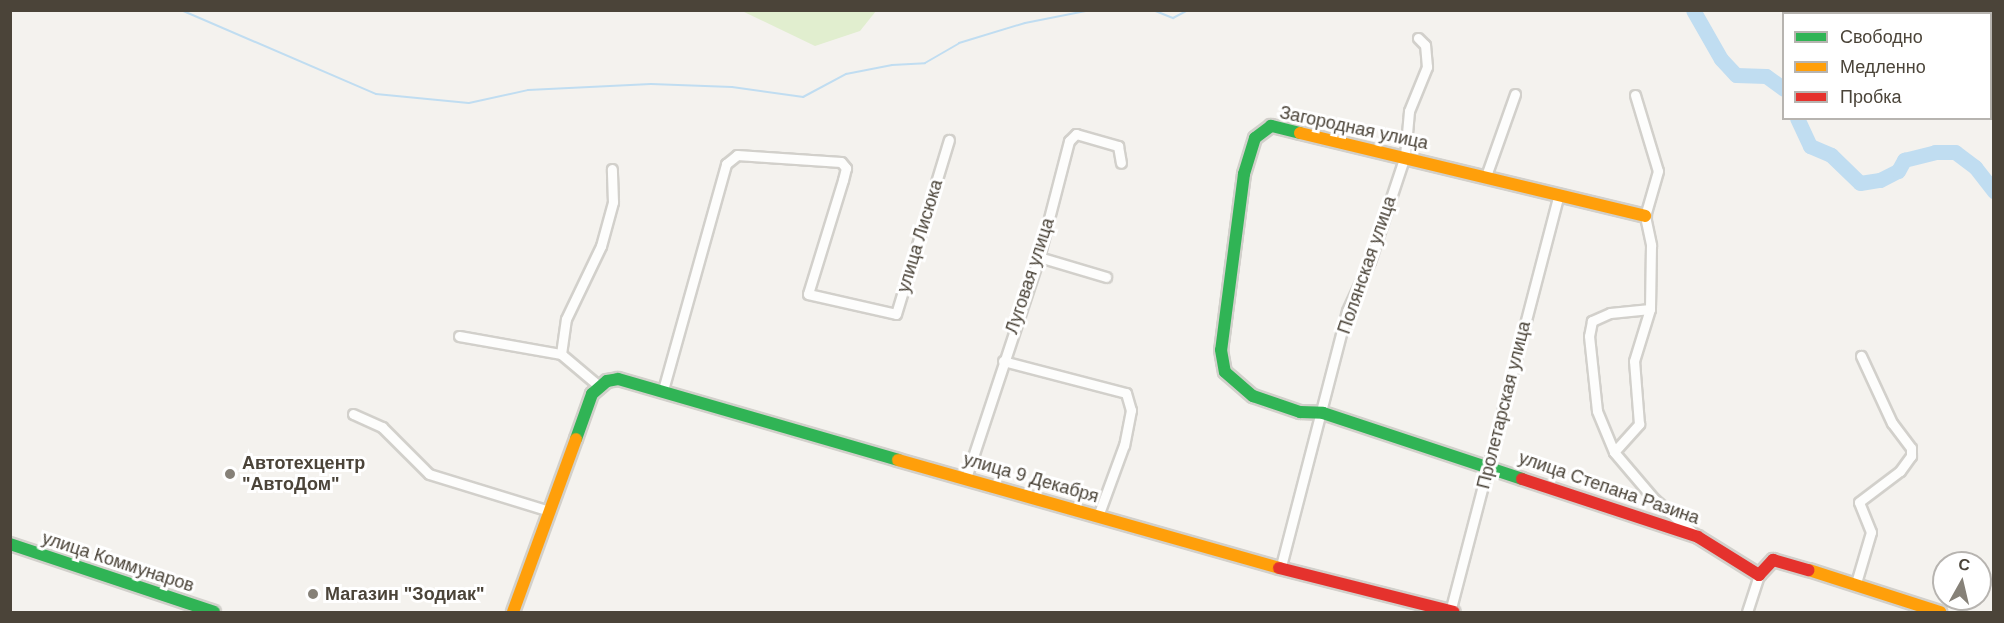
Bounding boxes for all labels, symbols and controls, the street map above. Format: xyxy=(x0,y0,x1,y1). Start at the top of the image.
legend xyxy=(1782,12,1992,120)
text: Свободно xyxy=(1840,27,1923,47)
text: Медленно xyxy=(1840,57,1926,77)
text: Пробка xyxy=(1840,87,1902,107)
street label: Загородная улица xyxy=(1278,102,1430,154)
street label: улица Лисюка xyxy=(893,177,947,295)
street label: Полянская улица xyxy=(1333,193,1401,337)
street label: Луговая улица xyxy=(1001,215,1059,337)
street label: Пролетарская улица xyxy=(1473,319,1535,491)
street label: улица Степана Разина xyxy=(1516,447,1702,529)
street label: улица 9 Декабря xyxy=(961,448,1101,508)
place label: Автотехцентр "АвтоДом" xyxy=(242,453,365,496)
marker: Автотехцентр "АвтоДом" xyxy=(223,467,237,481)
street label: улица Коммунаров xyxy=(39,527,197,597)
north arrow xyxy=(1932,551,1992,611)
text: С xyxy=(1957,555,1971,574)
place label: Магазин "Зодиак" xyxy=(325,583,484,605)
marker: Магазин "Зодиак" xyxy=(306,587,320,601)

